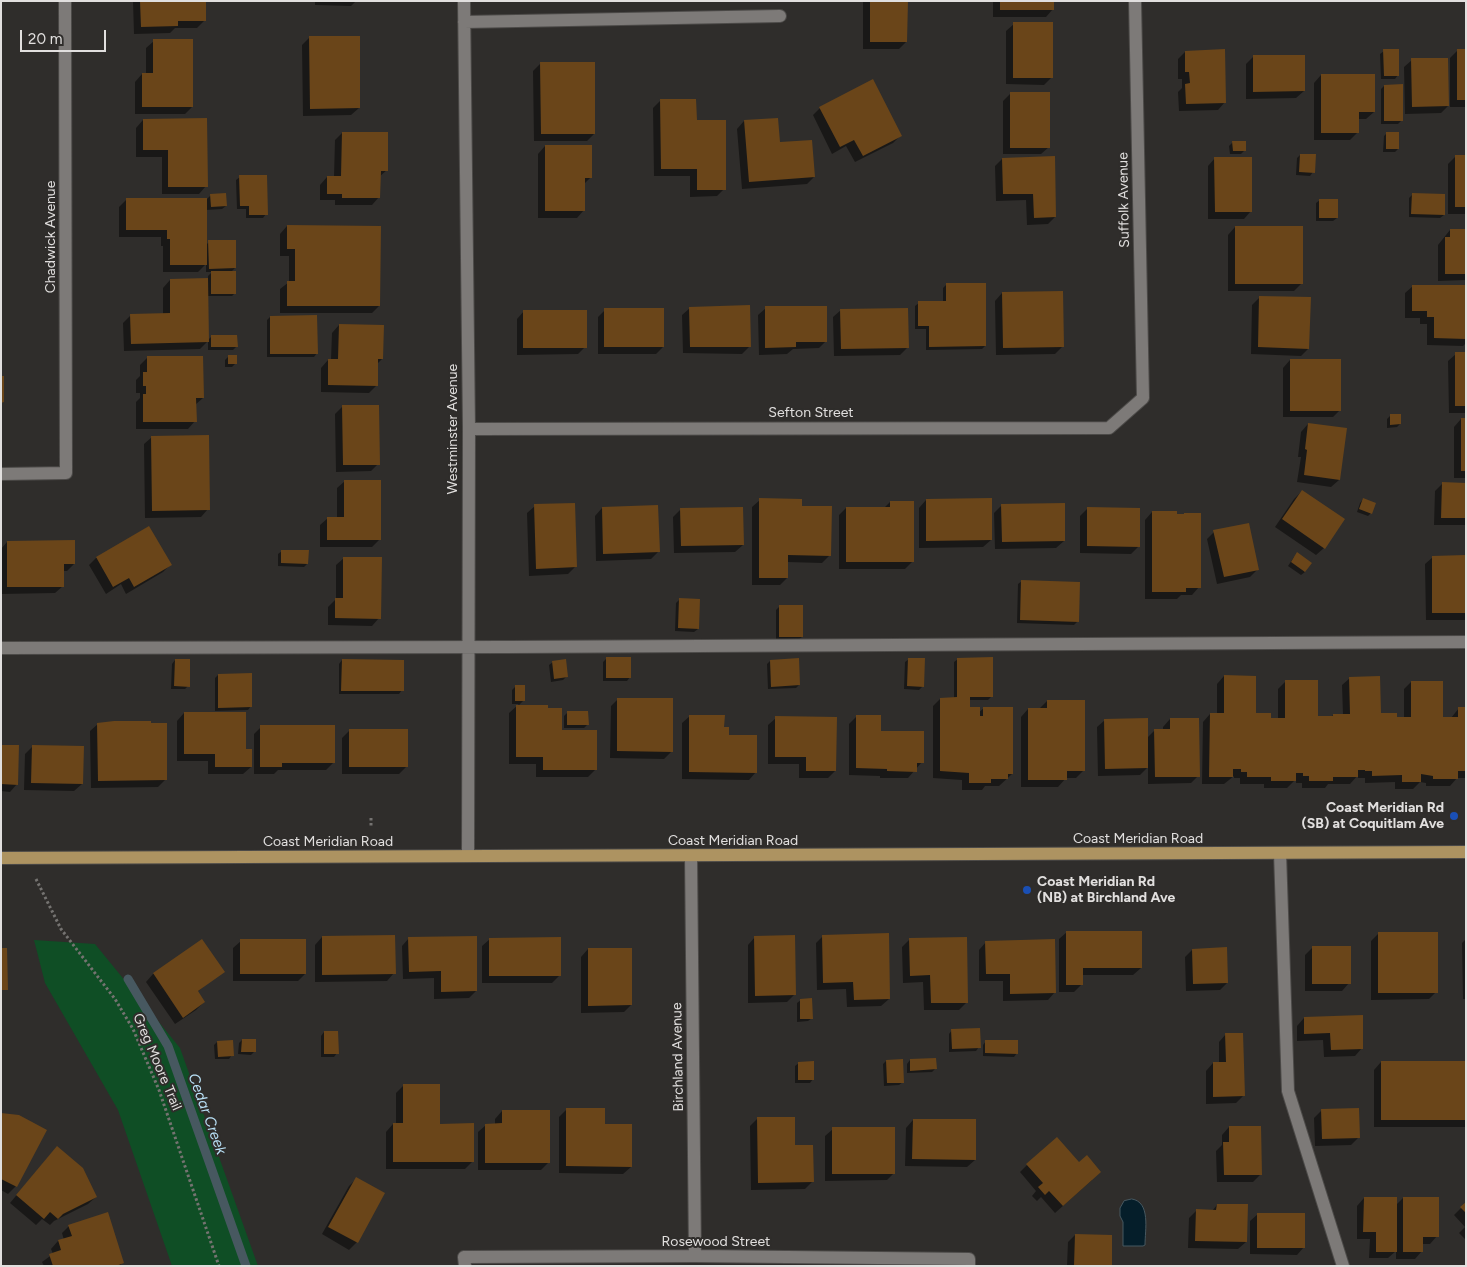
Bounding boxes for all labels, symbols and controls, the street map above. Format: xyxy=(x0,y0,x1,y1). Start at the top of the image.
scale bar xyxy=(22,20,109,52)
text: 20 m xyxy=(28,30,62,48)
street label: Suffolk Avenue xyxy=(1115,152,1133,248)
street label: Chadwick Avenue xyxy=(43,181,59,293)
street label: Westminster Avenue xyxy=(445,364,461,494)
street label: Sefton Street xyxy=(768,405,854,421)
place label: Coast Meridian Rd (SB) at Coquitlam Ave xyxy=(1301,800,1444,832)
marker: Coast Meridian Rd (SB) at Coquitlam Ave xyxy=(1448,810,1460,822)
street label: Coast Meridian Road xyxy=(1073,831,1203,847)
street label: Coast Meridian Road xyxy=(668,833,798,849)
street label: Coast Meridian Road xyxy=(263,834,393,850)
place label: Coast Meridian Rd (NB) at Birchland Ave xyxy=(1037,874,1175,906)
marker: Coast Meridian Rd (NB) at Birchland Ave xyxy=(1021,884,1033,896)
street label: Birchland Avenue xyxy=(669,1002,687,1112)
street label: Greg Moore Trail xyxy=(129,1011,185,1113)
water label: Cedar Creek xyxy=(184,1071,230,1157)
street label: Rosewood Street xyxy=(662,1234,770,1250)

